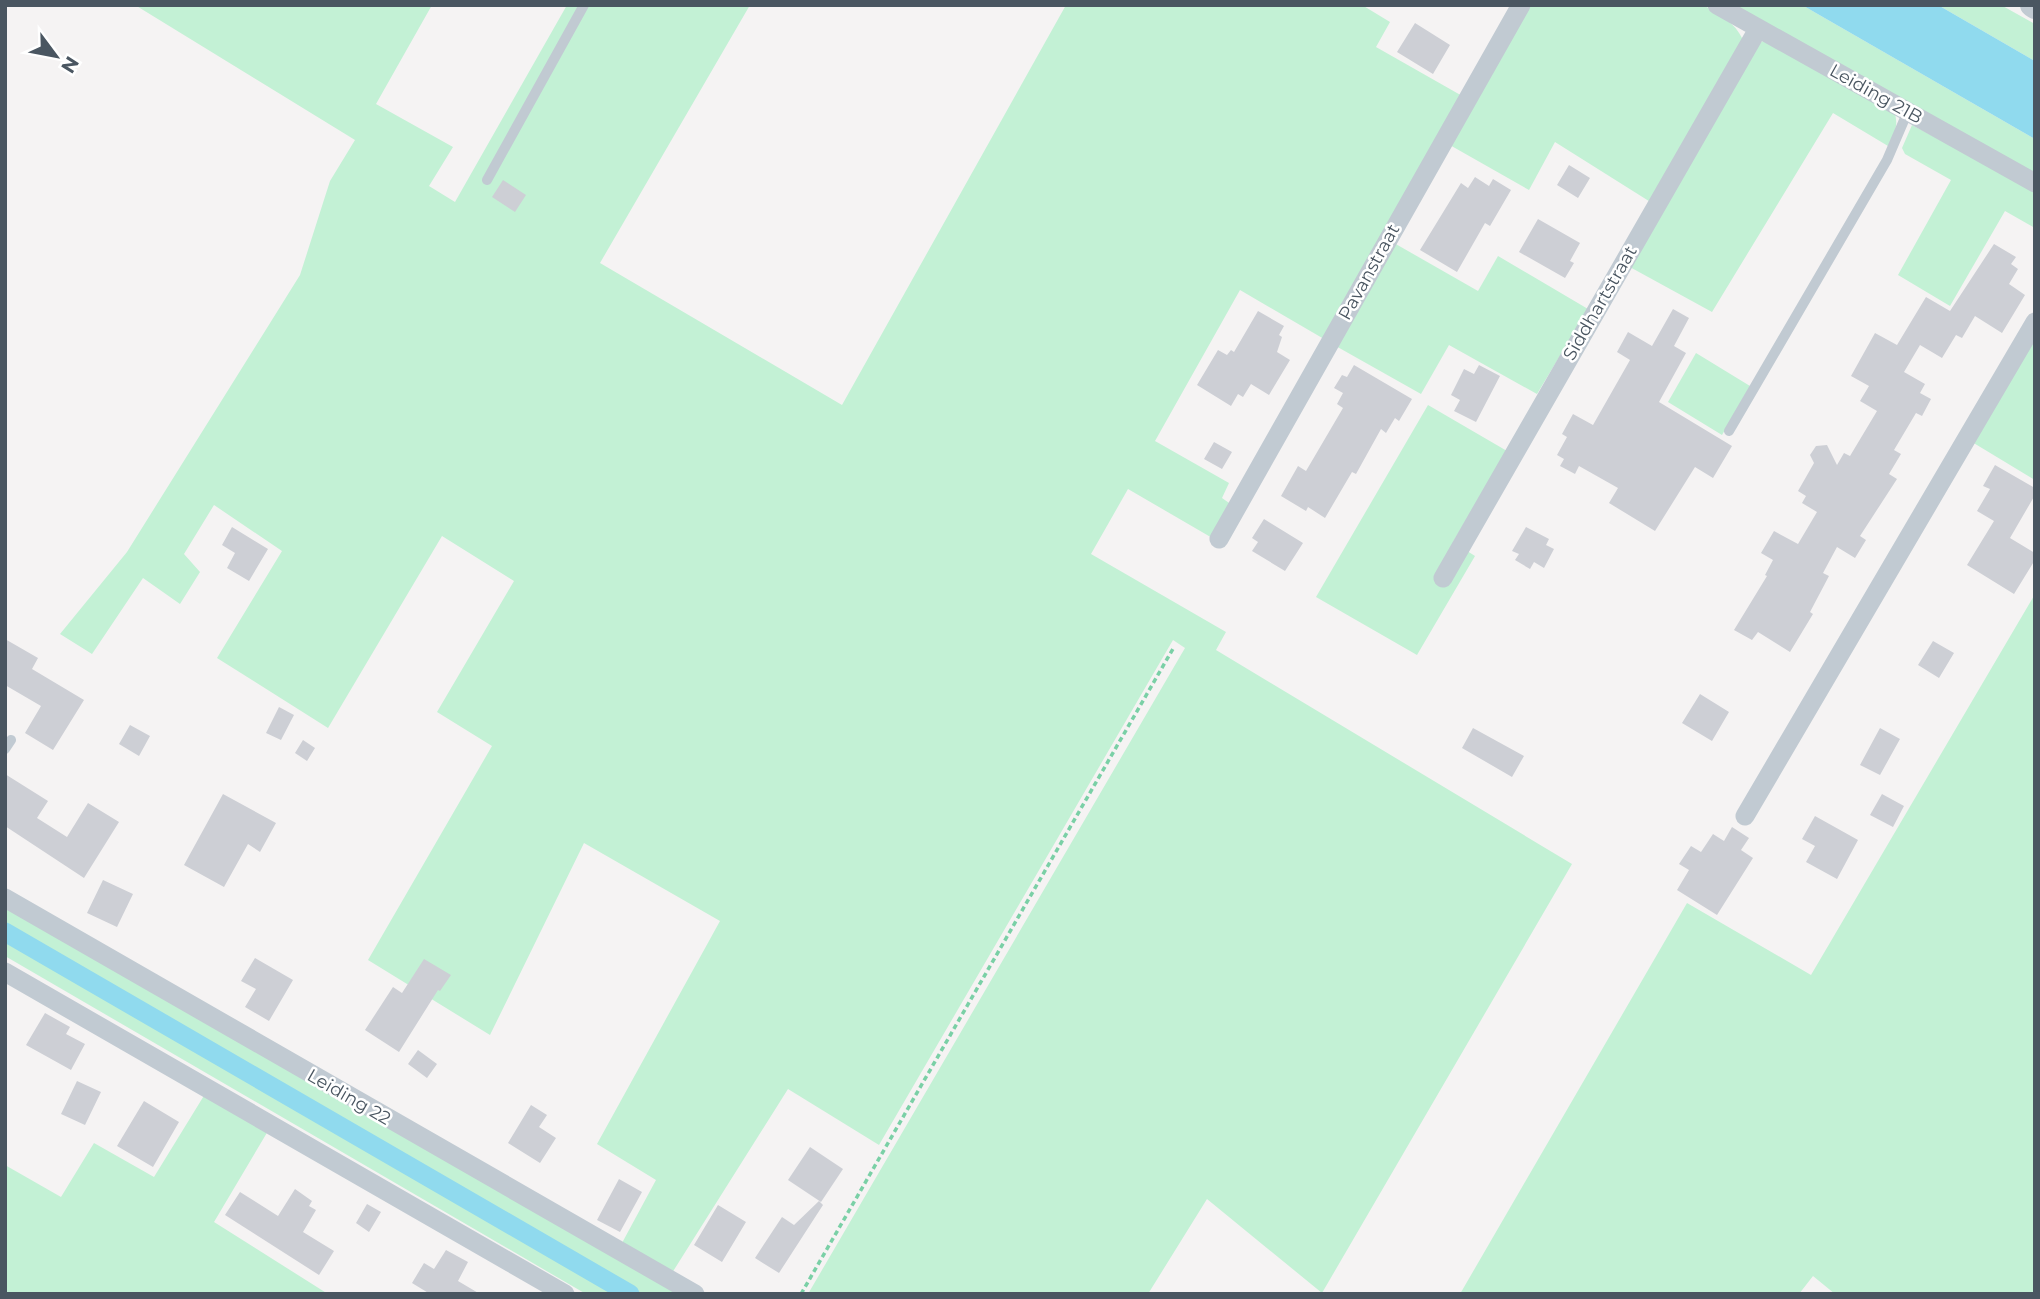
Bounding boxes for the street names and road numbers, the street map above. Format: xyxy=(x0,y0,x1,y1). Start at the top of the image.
street label: Leiding 21B xyxy=(1826,59,1926,129)
street label: Pavanstraat xyxy=(1334,220,1404,324)
street label: Siddhartstraat xyxy=(1558,242,1642,364)
street label: Leiding 22 xyxy=(303,1064,395,1130)

